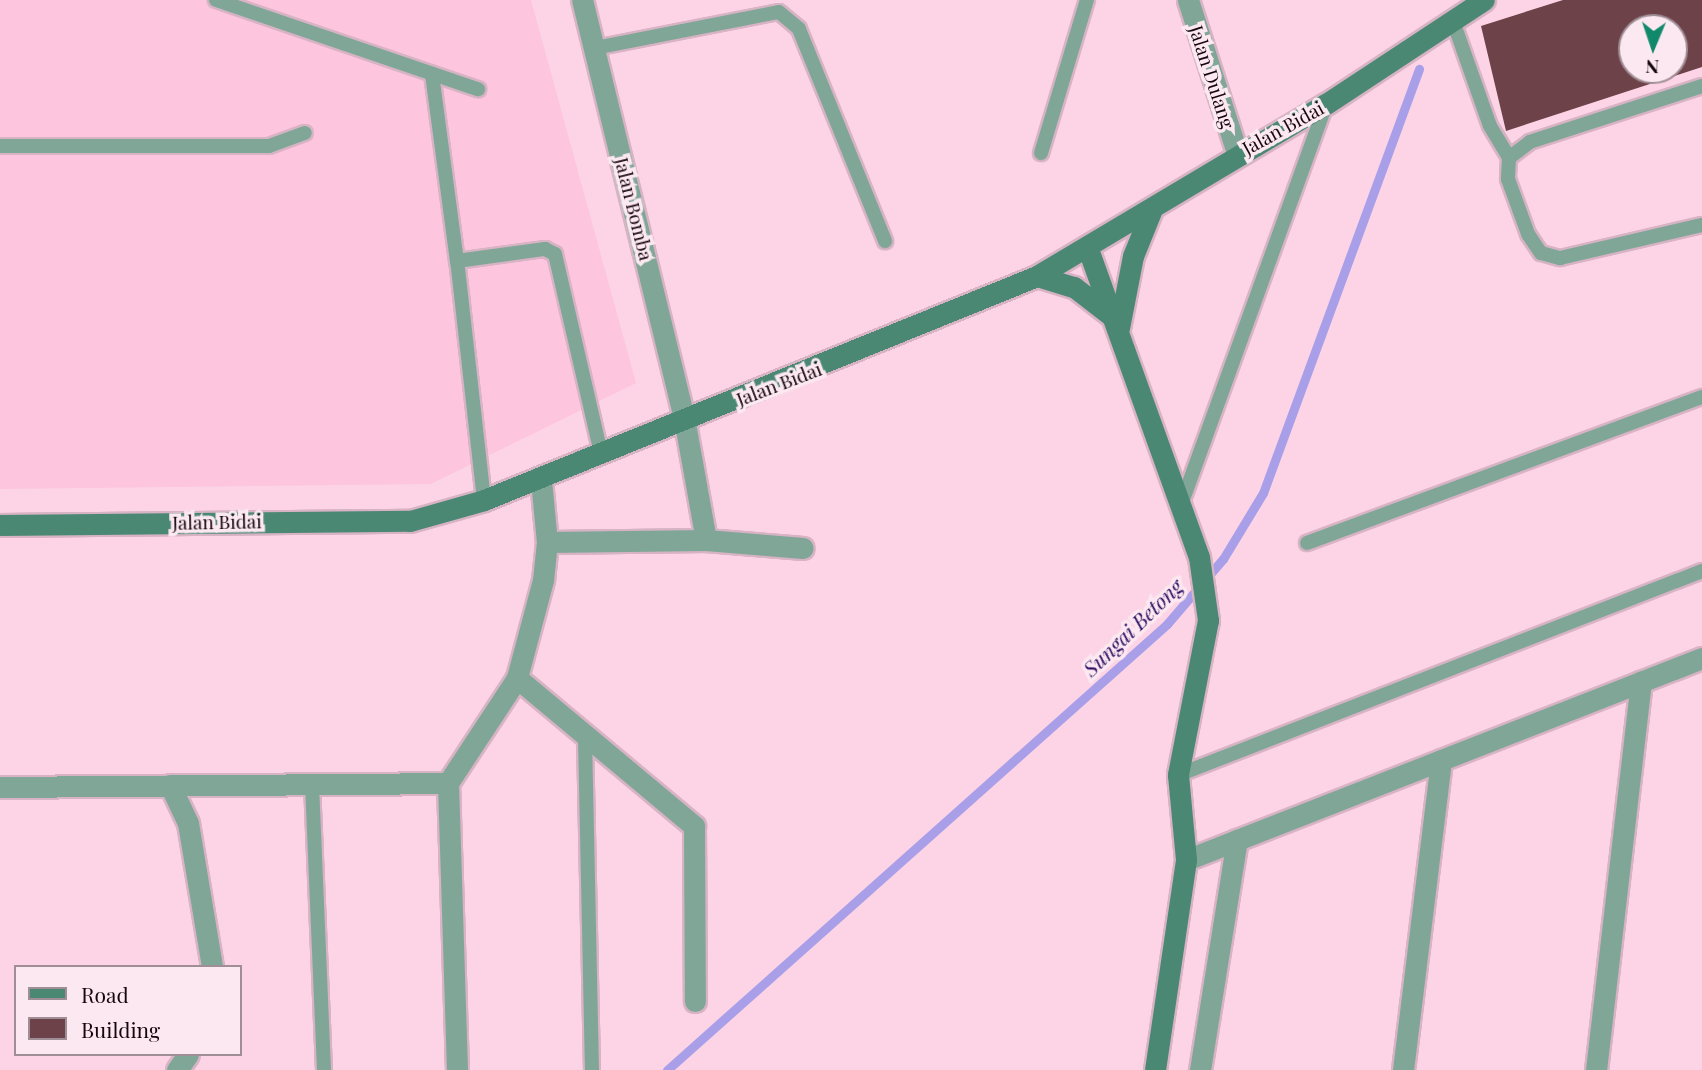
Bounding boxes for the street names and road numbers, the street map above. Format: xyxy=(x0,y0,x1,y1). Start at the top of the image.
street label: Jalan Dulang xyxy=(1185,23,1239,131)
street label: Jalan Bidai xyxy=(1238,96,1328,160)
street label: Jalan Bomba xyxy=(610,155,658,263)
street label: Jalan Bidai xyxy=(733,357,825,411)
street label: Jalan Bidai xyxy=(172,510,262,534)

